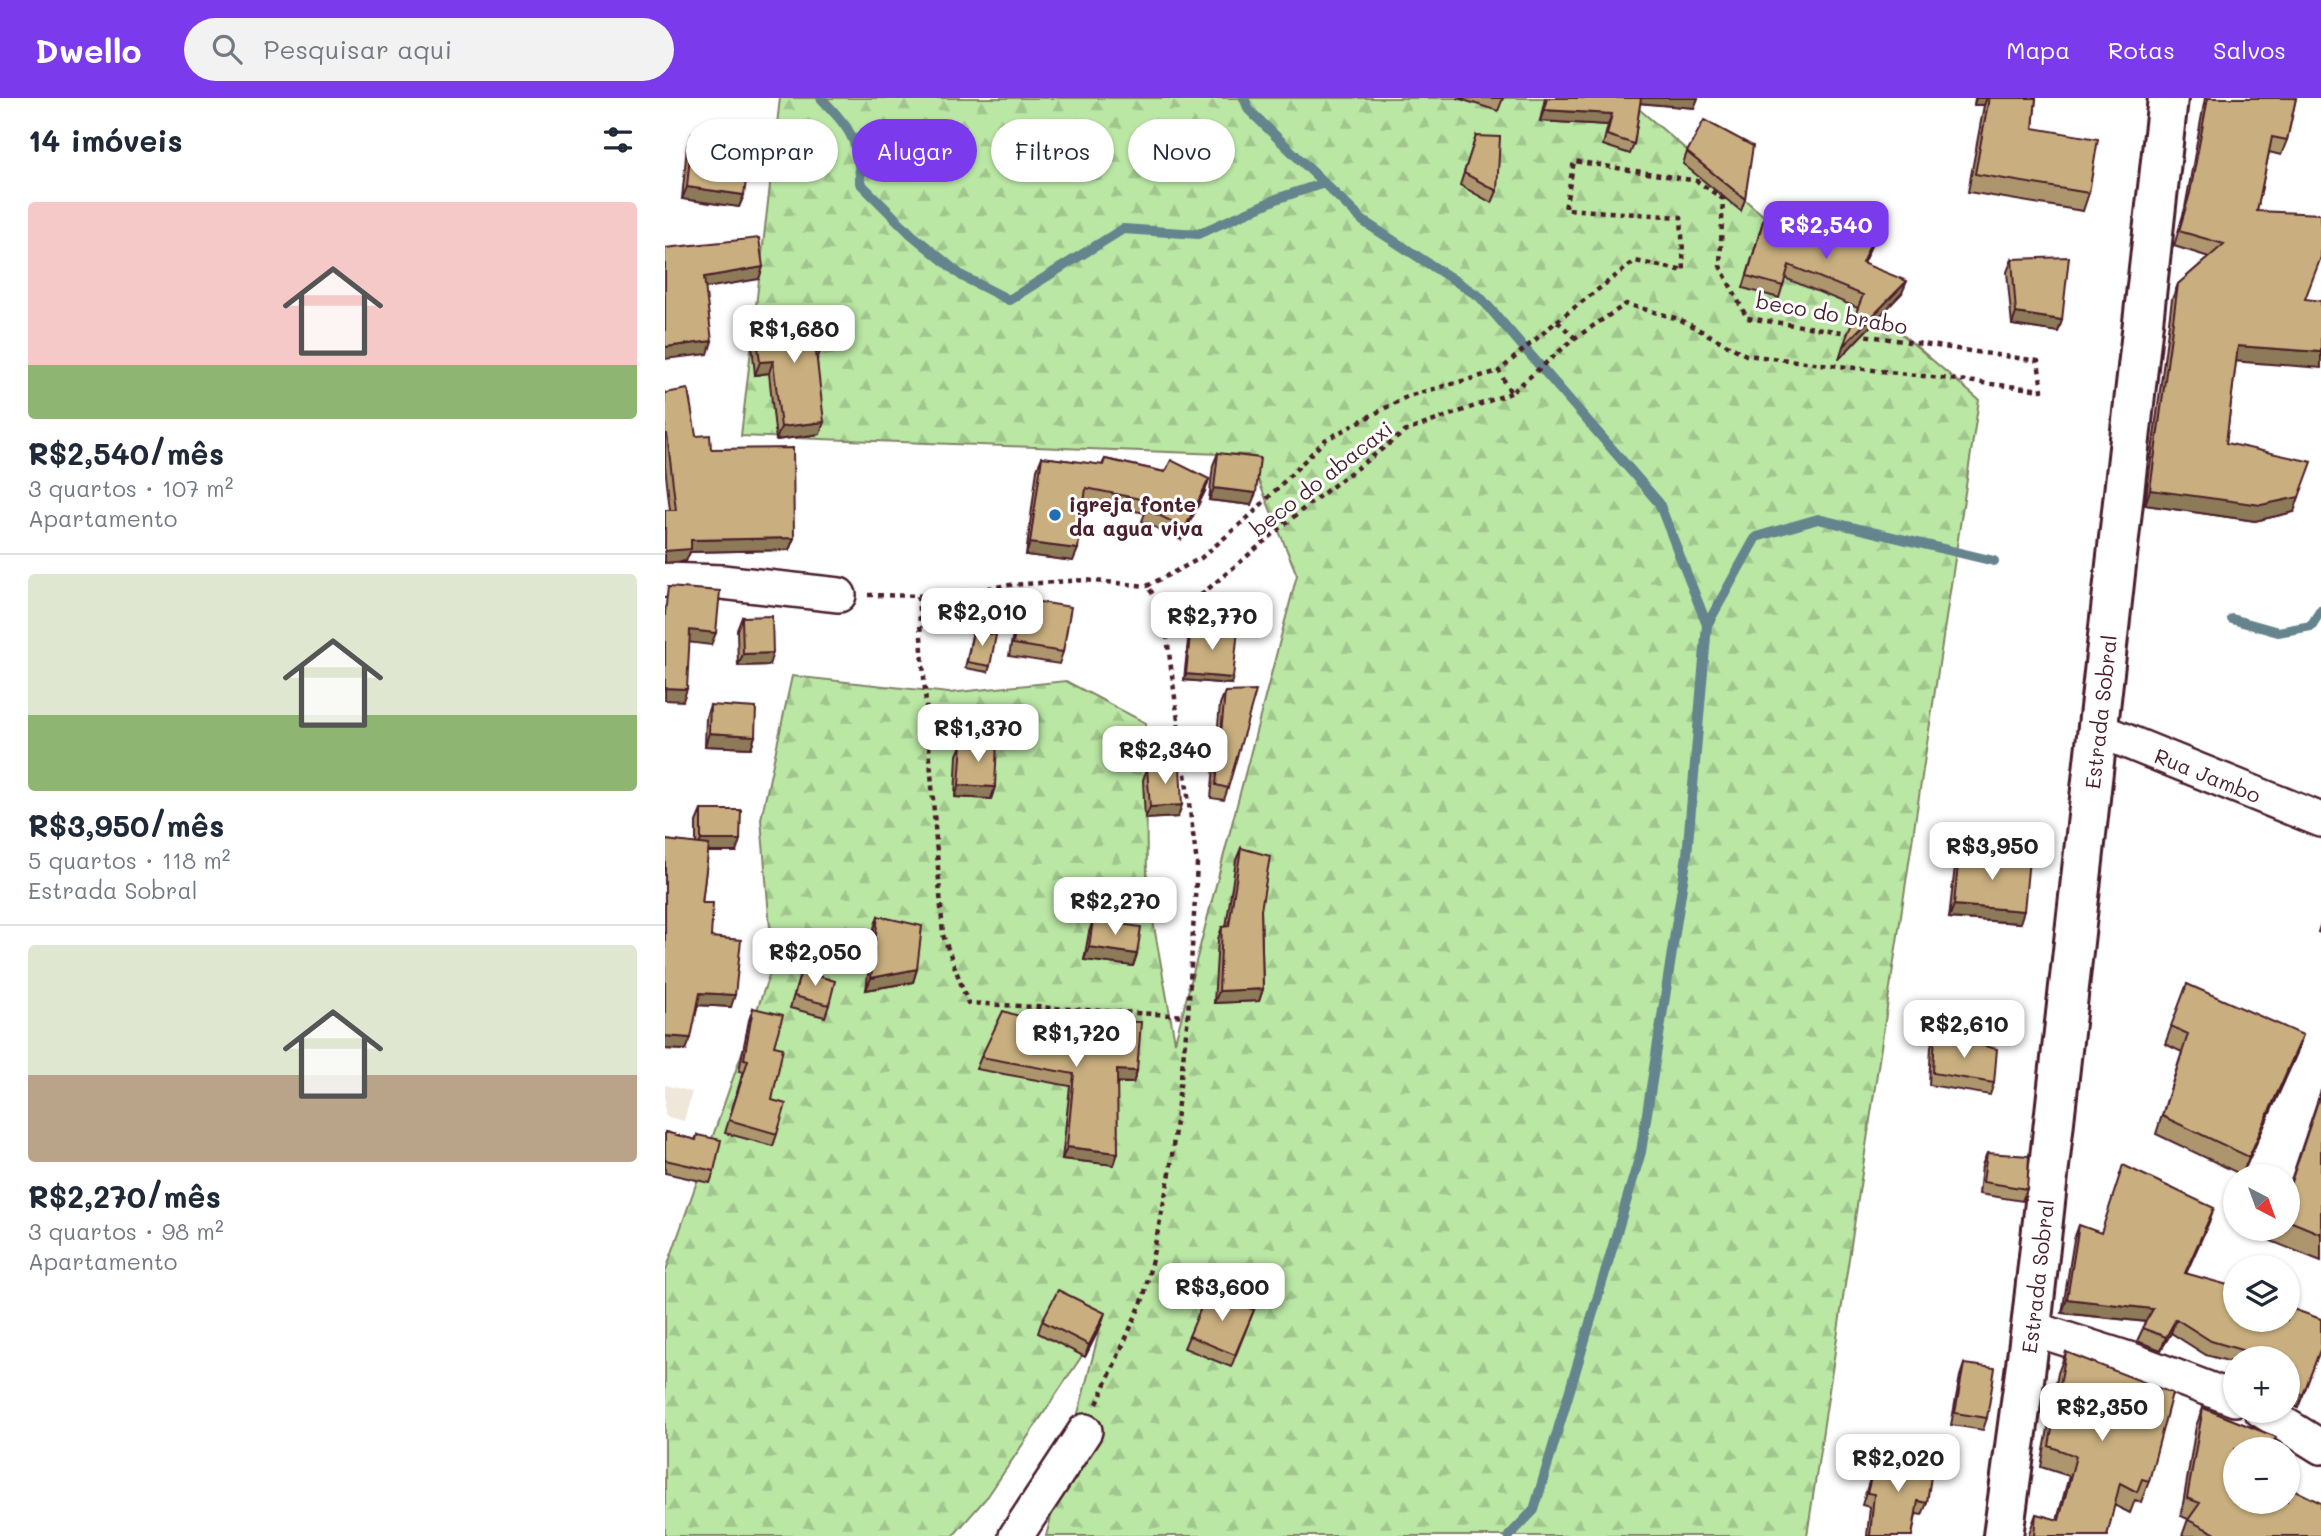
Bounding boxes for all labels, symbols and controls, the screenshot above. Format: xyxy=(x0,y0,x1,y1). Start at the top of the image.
search box xyxy=(184,18,674,81)
text: Dwello xyxy=(35,28,142,71)
icon: search xyxy=(208,30,246,68)
text: Pesquisar aqui xyxy=(264,32,452,66)
text: Mapa xyxy=(2006,34,2070,65)
text: Rotas xyxy=(2108,34,2175,65)
text: Salvos xyxy=(2213,34,2286,65)
chip: Comprar xyxy=(686,119,838,182)
chip: Alugar xyxy=(852,119,977,182)
chip: Filtros xyxy=(991,119,1114,182)
chip: Novo xyxy=(1128,119,1235,182)
text: 14 imóveis xyxy=(28,120,183,160)
icon: filters xyxy=(599,121,637,159)
pin: R$2,540 xyxy=(1761,202,1891,261)
text: R$2,540 xyxy=(1780,209,1872,239)
icon: home xyxy=(270,248,396,374)
street label: beco do brabo xyxy=(1754,286,1910,340)
pin: R$1,680 xyxy=(729,306,859,365)
text: R$1,680 xyxy=(749,313,839,343)
street label: beco do abacaxi xyxy=(1245,414,1397,542)
text: R$2,540/mês xyxy=(28,433,224,473)
text: 3 quartos · 107 m² xyxy=(28,473,233,503)
place label: igreja fonte da agua viva xyxy=(1069,490,1204,541)
text: Apartamento xyxy=(28,503,178,533)
marker: igreja fonte da agua viva xyxy=(1047,507,1063,523)
pin: R$2,010 xyxy=(917,588,1047,648)
pin: R$2,770 xyxy=(1147,592,1277,652)
text: R$2,010 xyxy=(937,596,1027,626)
text: R$2,770 xyxy=(1167,600,1257,630)
icon: home xyxy=(270,620,396,746)
street label: Estrada Sobral xyxy=(2078,633,2122,790)
pin: R$1,370 xyxy=(913,704,1043,764)
text: R$1,370 xyxy=(934,712,1022,742)
pin: R$2,340 xyxy=(1100,726,1230,786)
text: R$2,340 xyxy=(1118,734,1212,764)
street label: Rua Jambo xyxy=(2151,741,2265,808)
text: R$3,950/mês xyxy=(28,805,224,845)
pin: R$3,950 xyxy=(1927,822,2057,882)
text: R$3,950 xyxy=(1945,830,2039,860)
text: 5 quartos · 118 m² xyxy=(28,845,231,875)
text: Estrada Sobral xyxy=(28,875,198,905)
pin: R$2,270 xyxy=(1050,878,1180,937)
text: R$2,270 xyxy=(1070,885,1160,915)
pin: R$2,050 xyxy=(750,928,880,988)
text: R$2,050 xyxy=(768,936,862,966)
icon: home xyxy=(270,991,396,1117)
pin: R$2,610 xyxy=(1899,1000,2029,1060)
text: R$2,610 xyxy=(1920,1008,2008,1038)
pin: R$1,720 xyxy=(1011,1010,1141,1069)
text: R$1,720 xyxy=(1032,1017,1120,1047)
north arrow xyxy=(2223,1164,2299,1241)
map controls xyxy=(2223,1164,2300,1514)
text: R$2,270/mês xyxy=(28,1176,221,1216)
street label: Estrada Sobral xyxy=(2014,1198,2059,1355)
text: 3 quartos · 98 m² xyxy=(28,1216,224,1246)
text: Apartamento xyxy=(28,1246,178,1276)
button: layers xyxy=(2223,1255,2300,1332)
pin: R$3,600 xyxy=(1157,1264,1287,1323)
text: R$3,600 xyxy=(1175,1271,1269,1301)
button: + xyxy=(2223,1346,2300,1423)
pin: R$2,350 xyxy=(2037,1384,2167,1443)
text: R$2,350 xyxy=(2056,1391,2148,1421)
pin: R$2,020 xyxy=(1833,1434,1963,1494)
button: − xyxy=(2223,1437,2300,1514)
text: R$2,020 xyxy=(1852,1442,1944,1472)

